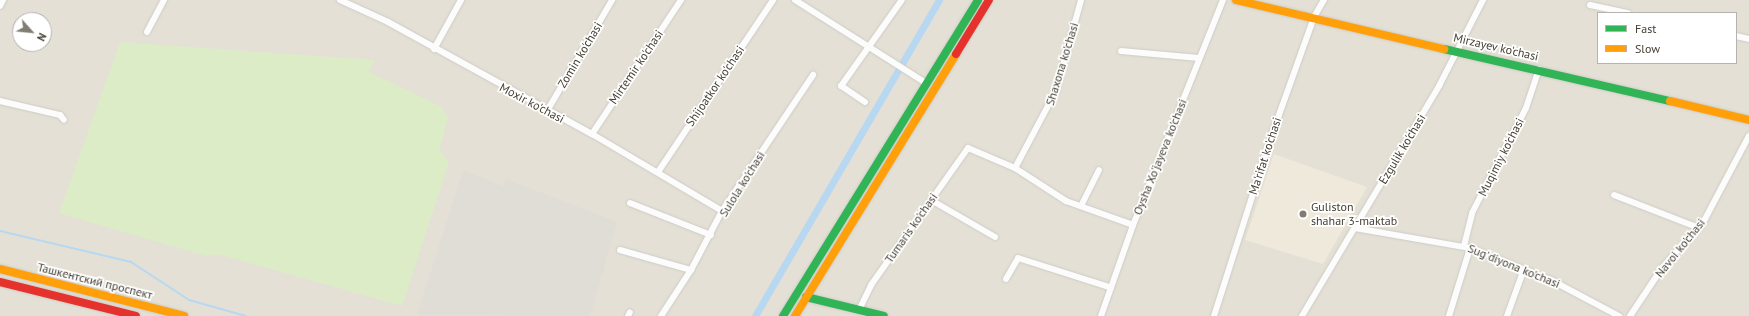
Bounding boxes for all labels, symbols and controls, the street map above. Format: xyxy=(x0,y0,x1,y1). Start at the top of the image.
north arrow xyxy=(12,12,52,52)
legend xyxy=(1597,12,1737,64)
street label: Zomin ko'chasi xyxy=(555,20,605,90)
street label: Shaxona ko'chasi xyxy=(1043,21,1081,107)
text: Fast xyxy=(1635,21,1656,36)
street label: Mirtemir ko'chasi xyxy=(606,27,666,107)
street label: Mirzayev ko'chasi xyxy=(1452,30,1540,64)
text: N xyxy=(34,31,50,43)
text: Slow xyxy=(1635,41,1660,56)
street label: Shijoatkor ko'chasi xyxy=(683,43,747,129)
street label: Moxir ko'chasi xyxy=(497,80,567,126)
street label: Oysha Xo'jayeva ko'chasi xyxy=(1130,97,1190,217)
street label: Ezgulik ko'chasi xyxy=(1375,111,1429,187)
street label: Ma'rifat ko'chasi xyxy=(1246,115,1284,197)
street label: Muqimiy ko'chasi xyxy=(1475,115,1527,199)
street label: Sulola ko'chasi xyxy=(716,149,768,219)
street label: Tumaris ko'chasi xyxy=(882,190,940,266)
place label: Guliston shahar 3-maktab xyxy=(1311,200,1397,228)
marker: Guliston shahar 3-maktab xyxy=(1298,209,1308,219)
street label: Navoi ko'chasi xyxy=(1652,216,1708,280)
street label: Sug'diyona ko'chasi xyxy=(1466,241,1562,291)
street label: Ташкентский проспект xyxy=(36,260,154,302)

